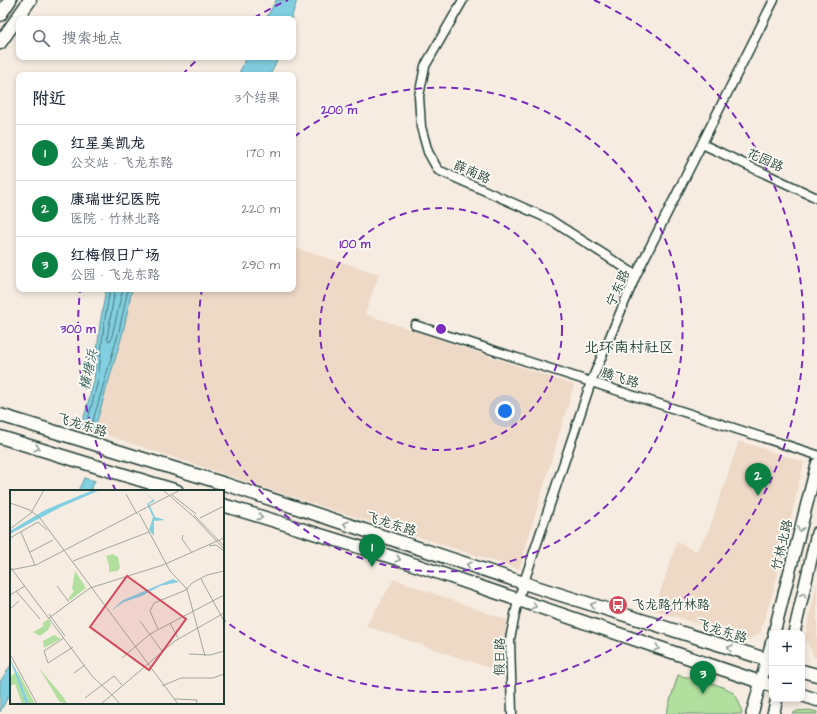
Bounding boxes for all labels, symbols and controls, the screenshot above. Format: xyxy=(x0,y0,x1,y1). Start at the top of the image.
search box xyxy=(16,16,296,60)
icon: search xyxy=(30,27,52,49)
text: 搜索地点 xyxy=(62,28,122,49)
text: 附近 xyxy=(32,87,66,111)
text: 3个结果 xyxy=(234,89,280,107)
text: 200 m xyxy=(320,102,358,119)
text: 红星美凯龙 xyxy=(70,133,145,154)
text: 1 xyxy=(44,144,46,162)
text: 170 m xyxy=(247,144,280,162)
street label: 花园路 xyxy=(744,144,786,176)
text: 公交站 · 飞龙东路 xyxy=(70,154,173,172)
street label: 薛南路 xyxy=(451,156,493,188)
text: 康瑞世纪医院 xyxy=(70,189,160,210)
text: 2 xyxy=(41,200,49,218)
text: 220 m xyxy=(242,200,280,218)
text: 医院 · 竹林北路 xyxy=(70,210,160,228)
text: 100 m xyxy=(340,236,371,253)
text: 红梅假日广场 xyxy=(70,245,160,266)
text: 3 xyxy=(42,256,48,274)
text: 290 m xyxy=(242,256,280,274)
text: 公园 · 飞龙东路 xyxy=(70,266,160,284)
street label: 宁东路 xyxy=(602,267,634,309)
text: 300 m xyxy=(59,321,96,338)
centre of rings xyxy=(434,322,448,336)
district label: 北环南村社区 xyxy=(584,337,674,358)
water label: 横塘浜 xyxy=(75,346,103,393)
street label: 腾飞路 xyxy=(599,363,641,393)
your location xyxy=(495,401,515,421)
street label: 飞龙东路 xyxy=(54,409,110,441)
one-way arrow xyxy=(34,443,41,452)
pin: 2 xyxy=(745,463,771,496)
inset map xyxy=(10,490,224,704)
street label: 飞龙东路 xyxy=(363,507,419,541)
one-way arrow xyxy=(257,512,264,520)
street label: 竹林北路 xyxy=(767,518,797,572)
one-way arrow xyxy=(342,520,349,529)
one-way arrow xyxy=(797,526,805,533)
pin: 1 xyxy=(359,534,385,567)
one-way arrow xyxy=(394,554,401,563)
one-way arrow xyxy=(466,561,473,570)
one-way arrow xyxy=(798,592,806,598)
bus stop icon: 飞龙路竹林路 xyxy=(607,594,629,616)
place label: 飞龙路竹林路 xyxy=(632,596,710,614)
one-way arrow xyxy=(531,601,538,609)
one-way arrow xyxy=(589,601,596,610)
street label: 飞龙东路 xyxy=(694,615,750,647)
map controls xyxy=(769,630,805,702)
button: + xyxy=(769,630,805,666)
street label: 假日路 xyxy=(491,637,509,677)
one-way arrow xyxy=(654,643,661,651)
one-way arrow xyxy=(727,644,734,653)
pin: 3 xyxy=(690,661,716,694)
button: − xyxy=(769,666,805,702)

